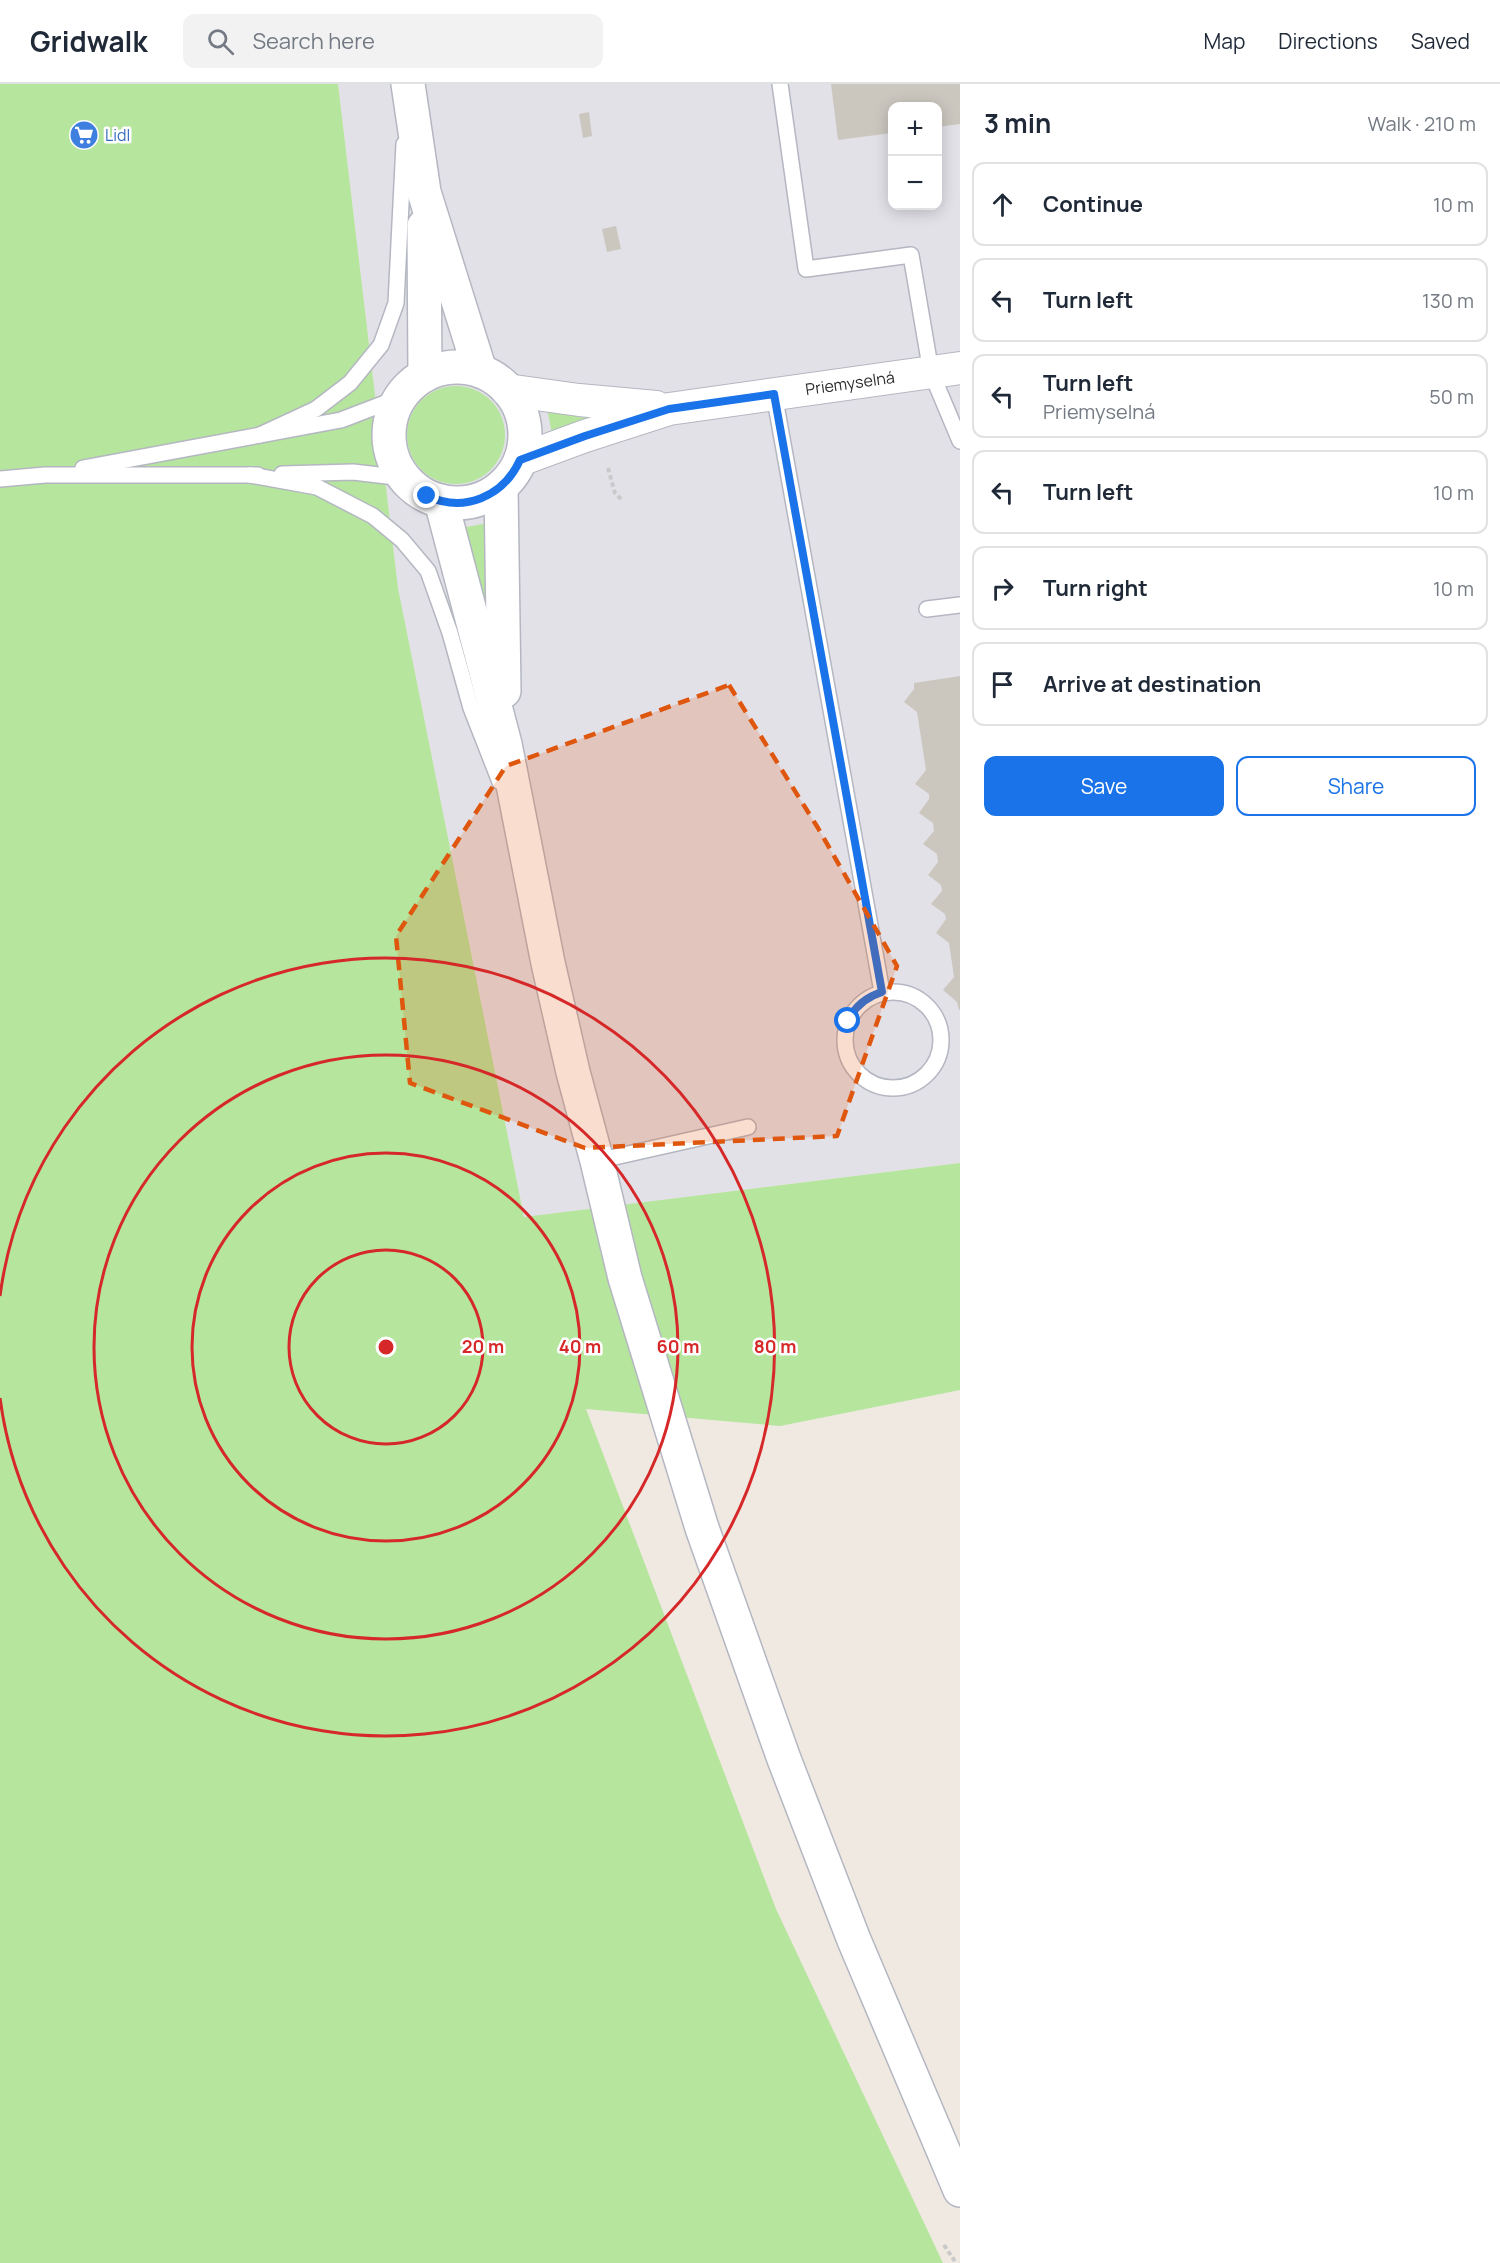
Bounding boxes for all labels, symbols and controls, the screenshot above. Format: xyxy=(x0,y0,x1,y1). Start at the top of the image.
search box xyxy=(183,14,603,68)
text: Gridwalk xyxy=(30,22,147,60)
icon: search xyxy=(204,25,237,58)
text: Search here xyxy=(252,26,375,56)
text: Map xyxy=(1204,27,1245,55)
text: Directions xyxy=(1278,27,1378,55)
text: Saved xyxy=(1411,27,1470,55)
map controls xyxy=(888,102,942,210)
button: + xyxy=(888,102,942,156)
text: 3 min xyxy=(984,105,1051,141)
text: Walk · 210 m xyxy=(1368,110,1476,137)
supermarket icon: Lidl xyxy=(68,119,100,151)
place label: Lidl xyxy=(105,124,130,146)
button: − xyxy=(888,156,942,210)
icon: ahead xyxy=(986,188,1019,221)
text: Continue xyxy=(1043,189,1143,219)
text: 10 m xyxy=(1433,191,1474,218)
icon: left xyxy=(986,284,1019,317)
text: Turn left xyxy=(1043,285,1133,315)
text: 130 m xyxy=(1422,287,1474,314)
street label: Priemyselná xyxy=(804,366,896,400)
text: Turn left xyxy=(1043,368,1133,398)
icon: left xyxy=(986,380,1019,413)
text: 50 m xyxy=(1429,383,1474,410)
text: Priemyselná xyxy=(1043,398,1155,425)
icon: left xyxy=(986,476,1019,509)
text: Turn left xyxy=(1043,477,1133,507)
text: 10 m xyxy=(1433,479,1474,506)
route end xyxy=(413,482,439,508)
icon: right xyxy=(986,572,1019,605)
text: Turn right xyxy=(1043,573,1148,603)
text: 10 m xyxy=(1433,575,1474,602)
icon: arrive xyxy=(986,668,1019,701)
text: Arrive at destination xyxy=(1043,669,1261,699)
button: Save xyxy=(984,756,1224,816)
button: Share xyxy=(1236,756,1476,816)
route start xyxy=(834,1007,860,1033)
text: 20 m xyxy=(462,1334,504,1358)
text: 40 m xyxy=(559,1334,601,1358)
text: 60 m xyxy=(657,1334,699,1358)
text: 80 m xyxy=(754,1334,796,1358)
centre of rings xyxy=(376,1337,396,1357)

